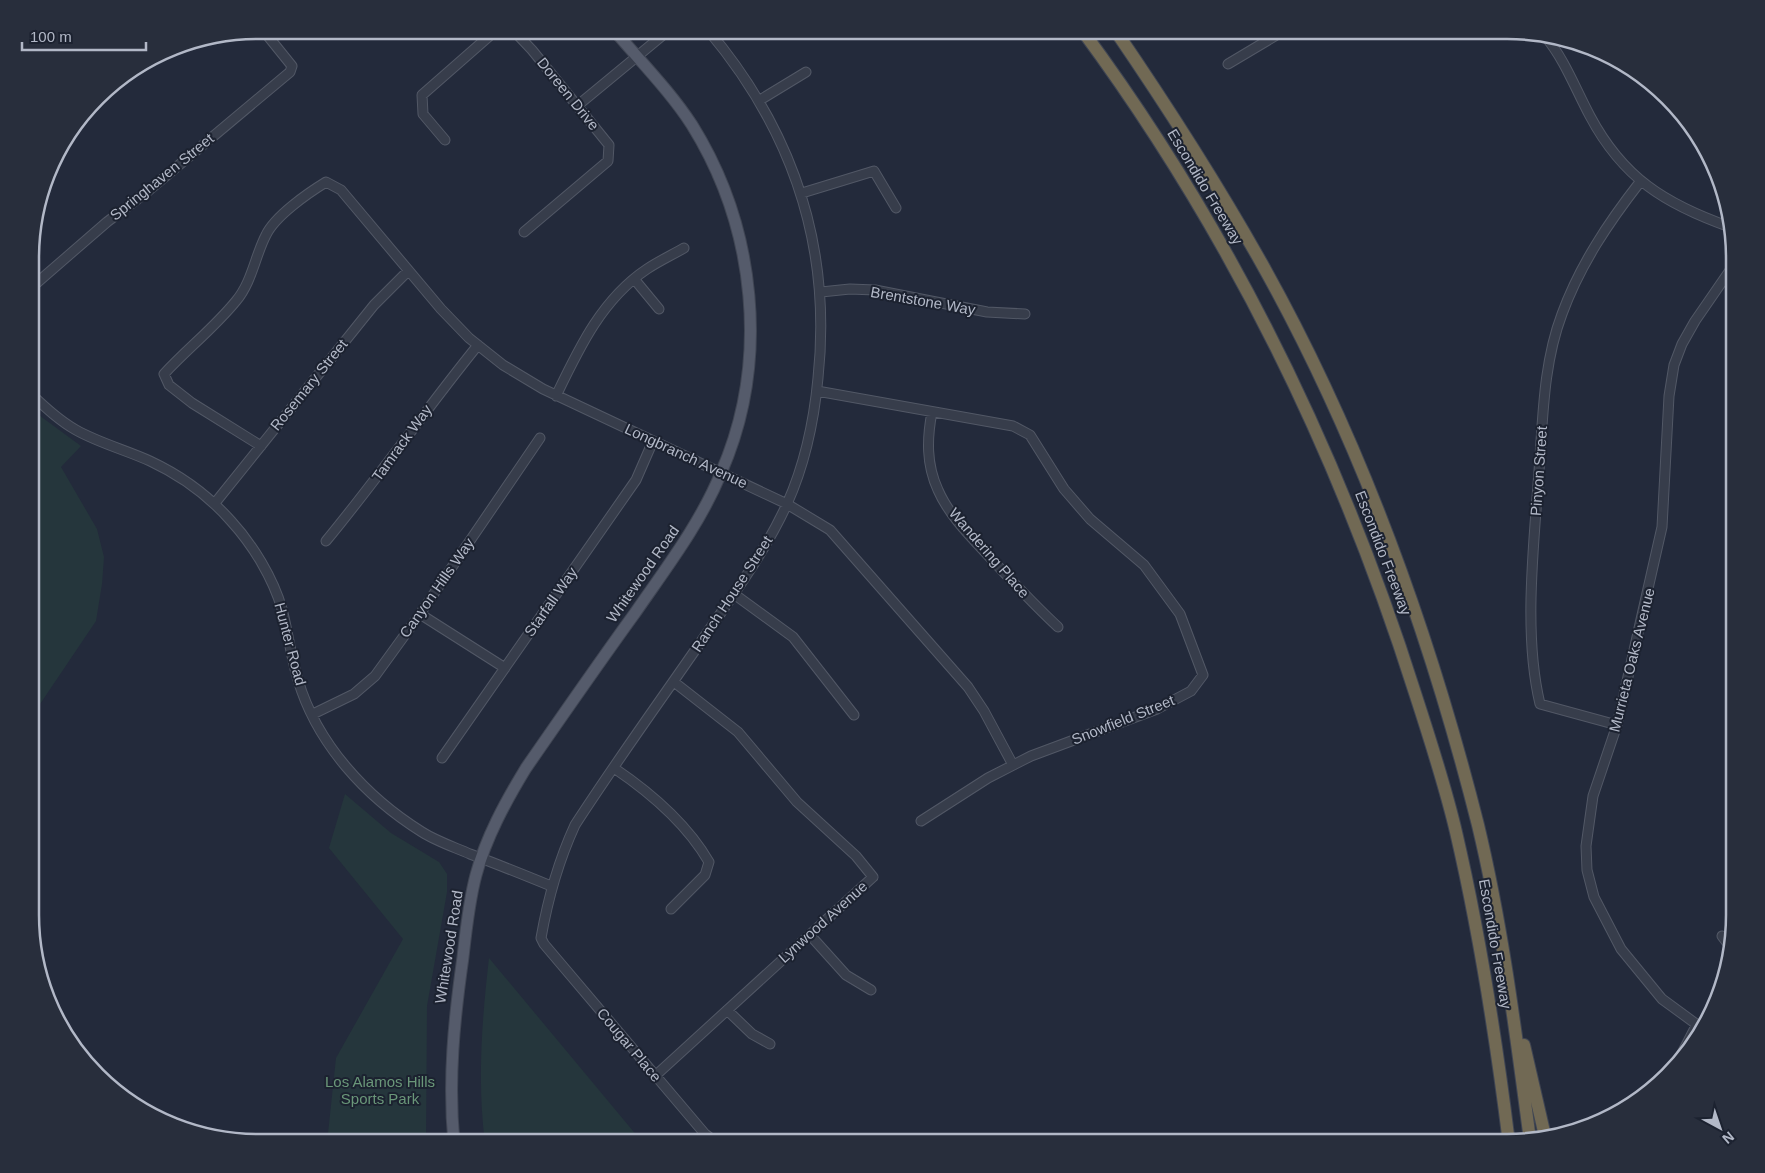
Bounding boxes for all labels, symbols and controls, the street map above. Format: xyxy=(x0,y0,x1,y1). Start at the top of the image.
scale bar xyxy=(22,20,146,52)
text: 100 m xyxy=(30,28,72,45)
street label: Doreen Drive xyxy=(534,54,603,133)
street label: Escondido Freeway xyxy=(1164,126,1247,248)
street label: Springhaven Street xyxy=(106,129,218,224)
street label: Brentstone Way xyxy=(869,283,977,318)
street label: Rosemary Street xyxy=(267,335,351,434)
street label: Tamrack Way xyxy=(368,401,435,484)
street label: Longbranch Avenue xyxy=(622,420,750,491)
street label: Pinyon Street xyxy=(1527,425,1550,516)
street label: Escondido Freeway xyxy=(1352,488,1415,618)
street label: Wandering Place xyxy=(946,504,1033,601)
street label: Whitewood Road xyxy=(603,522,682,625)
street label: Ranch House Street xyxy=(688,532,776,655)
street label: Canyon Hills Way xyxy=(396,534,478,641)
street label: Starfall Way xyxy=(521,564,581,639)
street label: Murrieta Oaks Avenue xyxy=(1605,586,1658,734)
street label: Hunter Road xyxy=(271,601,310,687)
street label: Snowfield Street xyxy=(1069,691,1177,748)
street label: Lynwood Avenue xyxy=(775,877,871,966)
street label: Escondido Freeway xyxy=(1476,878,1515,1011)
street label: Whitewood Road xyxy=(431,889,466,1005)
street label: Cougar Place xyxy=(594,1004,665,1085)
park label: Los Alamos Hills Sports Park xyxy=(325,1073,435,1107)
north arrow xyxy=(1695,1103,1745,1153)
text: N xyxy=(1719,1129,1737,1147)

